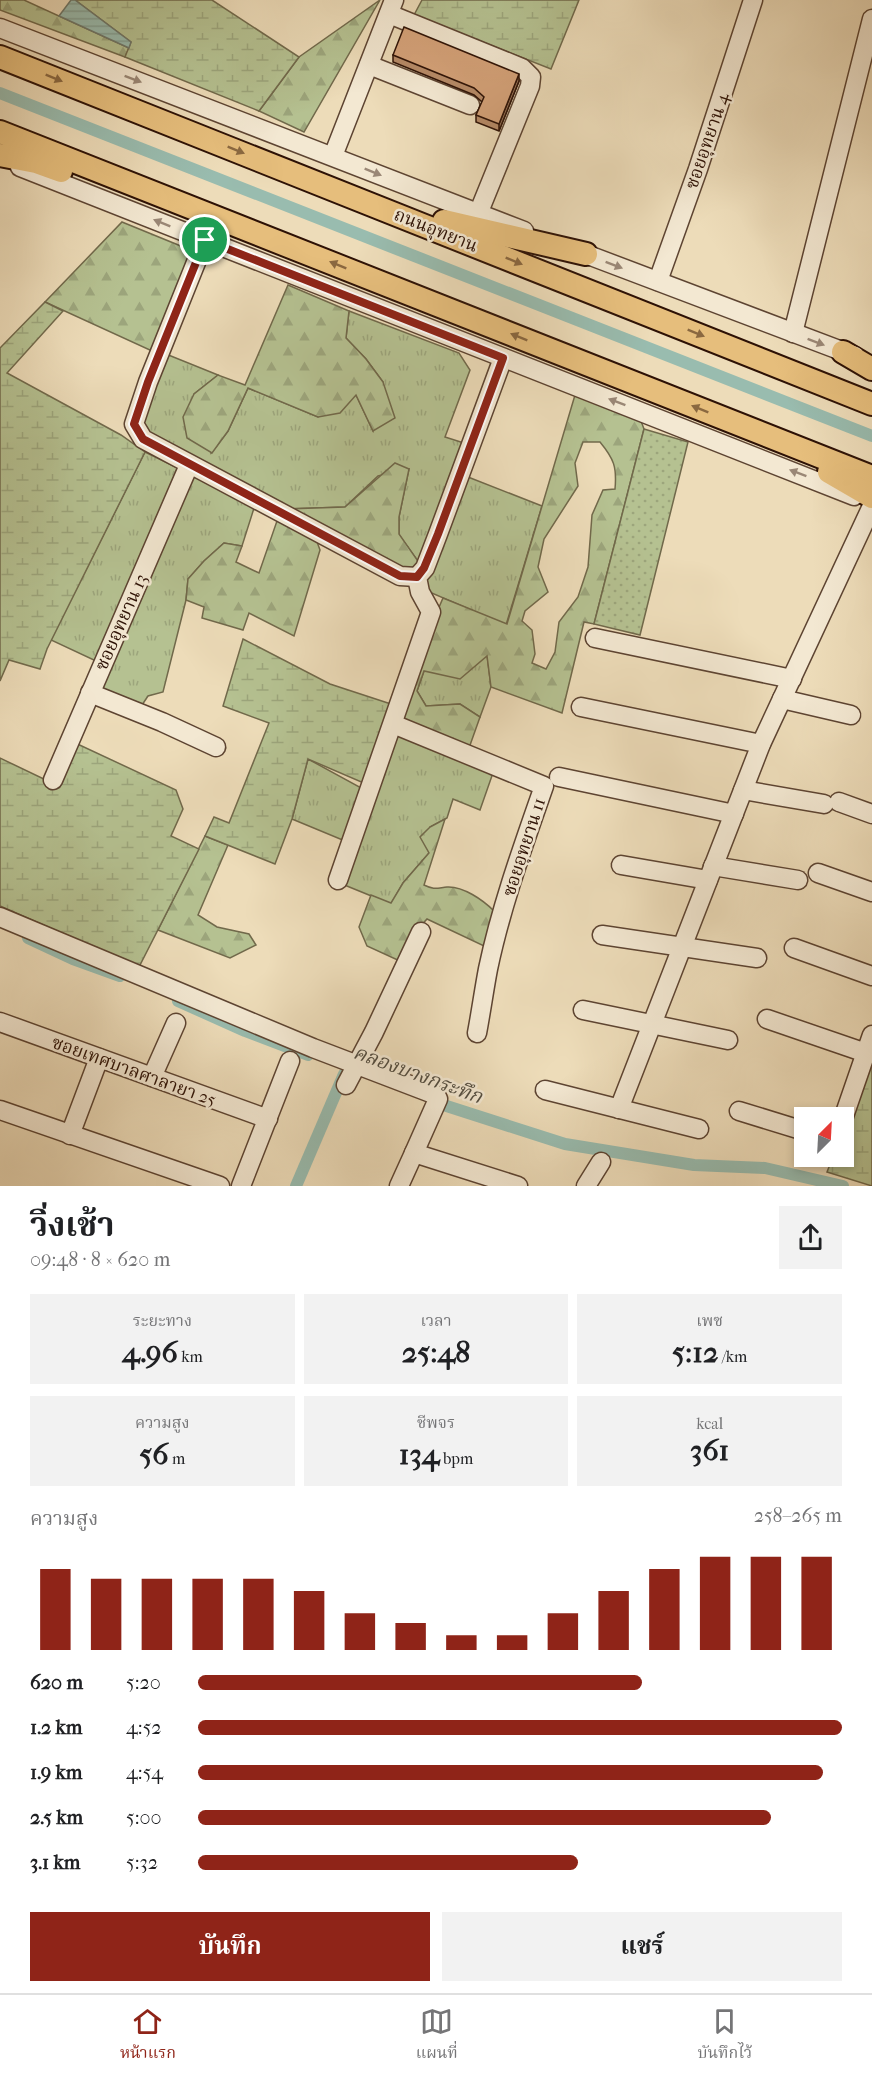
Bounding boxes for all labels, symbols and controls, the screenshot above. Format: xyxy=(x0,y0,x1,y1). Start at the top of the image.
one-way arrow xyxy=(46,74,64,84)
one-way arrow xyxy=(124,75,142,84)
street label: ซอยอุทยาน 4 xyxy=(681,90,735,192)
one-way arrow xyxy=(227,146,245,156)
one-way arrow xyxy=(365,167,383,177)
street label: ถนนอุทยาน xyxy=(391,204,481,258)
pin xyxy=(179,214,230,265)
one-way arrow xyxy=(153,218,171,227)
icon: arrive xyxy=(188,223,221,256)
one-way arrow xyxy=(506,256,524,266)
one-way arrow xyxy=(329,260,347,269)
one-way arrow xyxy=(606,260,624,270)
one-way arrow xyxy=(687,328,705,338)
one-way arrow xyxy=(510,332,528,341)
one-way arrow xyxy=(807,337,825,347)
one-way arrow xyxy=(608,397,626,407)
one-way arrow xyxy=(691,404,709,414)
one-way arrow xyxy=(789,468,807,478)
street label: ซอยอุทยาน 13 xyxy=(91,571,153,674)
street label: ซอยอุทยาน 11 xyxy=(499,795,551,899)
street label: ซอยเทศบาลศาลายา 25 xyxy=(49,1032,219,1111)
water label: คลองบางกระทึก xyxy=(350,1040,486,1109)
north arrow xyxy=(794,1107,854,1167)
map controls xyxy=(794,1107,854,1167)
text: วิ่งเช้า xyxy=(30,1206,115,1245)
button: share xyxy=(779,1206,842,1269)
text: 09:48 · 8 × 620 m xyxy=(30,1248,170,1271)
text: ระยะทาง xyxy=(133,1311,192,1330)
text: เวลา xyxy=(420,1311,452,1330)
text: เพซ xyxy=(696,1311,723,1330)
text: 4.96 xyxy=(122,1335,178,1370)
text: 25:48 xyxy=(402,1335,470,1370)
text: 5:12 xyxy=(672,1335,718,1370)
text: km xyxy=(178,1347,203,1366)
text: /km xyxy=(718,1347,747,1366)
text: ความสูง xyxy=(135,1413,190,1432)
text: ชีพจร xyxy=(417,1413,455,1432)
text: kcal xyxy=(696,1414,723,1433)
text: 361 xyxy=(690,1433,729,1468)
text: 56 xyxy=(139,1437,169,1472)
text: 134 xyxy=(399,1437,440,1472)
text: m xyxy=(169,1449,185,1468)
text: bpm xyxy=(440,1449,473,1468)
text: 258–265 m xyxy=(754,1504,842,1527)
text: ความสูง xyxy=(30,1507,98,1530)
text: 620 m xyxy=(30,1671,83,1694)
text: 5:20 xyxy=(126,1671,161,1694)
text: 1.2 km xyxy=(30,1716,83,1739)
text: 4:52 xyxy=(126,1716,162,1739)
text: 1.9 km xyxy=(30,1761,82,1784)
text: 4:54 xyxy=(126,1761,163,1784)
text: 2.5 km xyxy=(30,1806,83,1829)
text: 5:00 xyxy=(126,1806,162,1829)
text: 3.1 km xyxy=(30,1851,80,1874)
text: 5:32 xyxy=(126,1851,158,1874)
button: บันทึก xyxy=(30,1912,430,1981)
button: แชร์ xyxy=(442,1912,842,1981)
tab: หน้าแรก xyxy=(120,2005,176,2067)
tab: แผนที่ xyxy=(416,2005,458,2067)
tab: บันทึกไว้ xyxy=(698,2005,752,2067)

